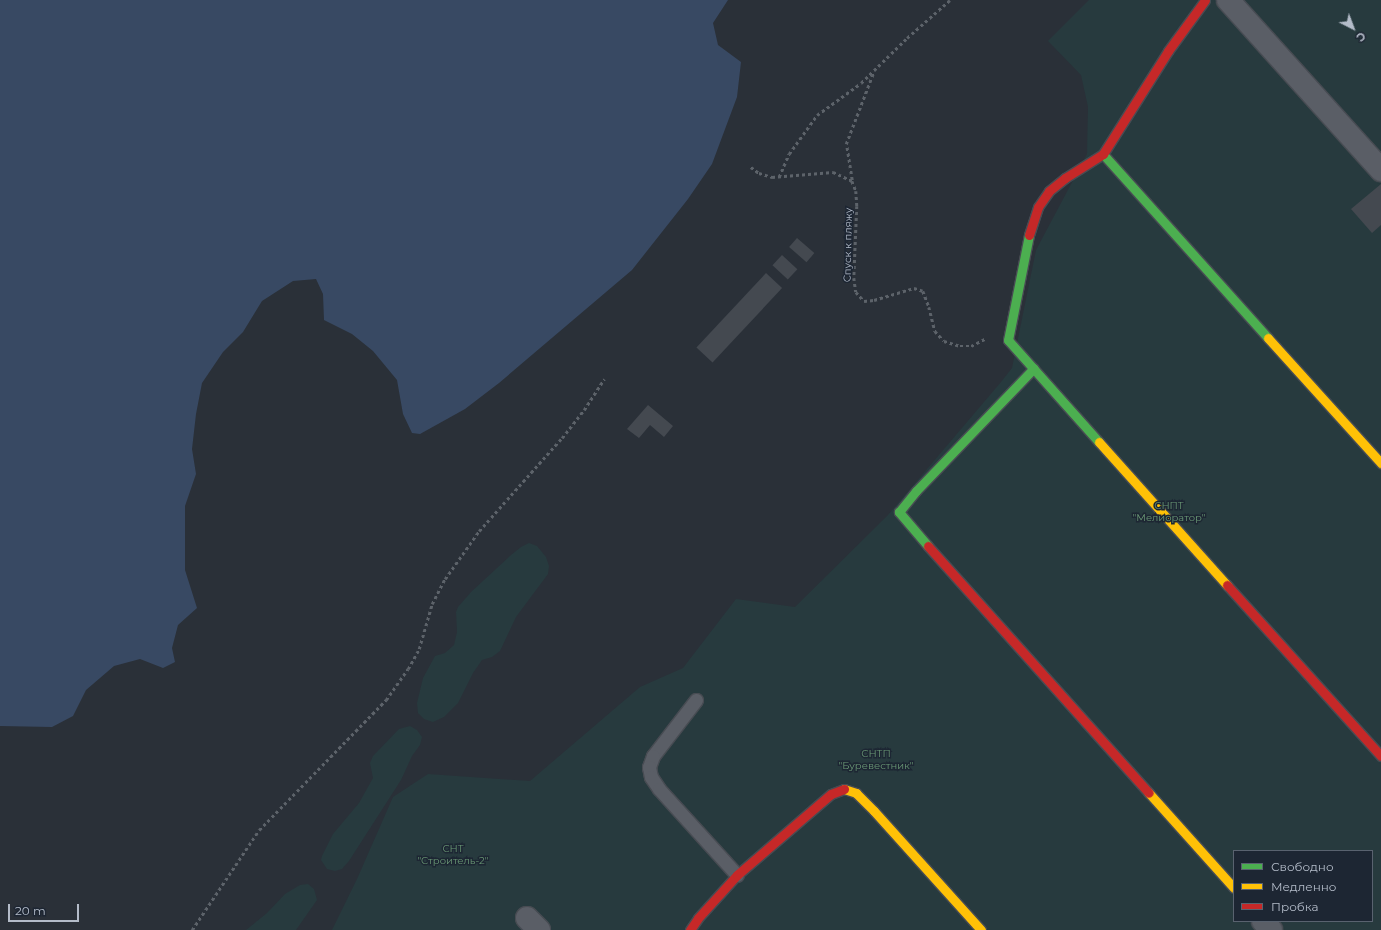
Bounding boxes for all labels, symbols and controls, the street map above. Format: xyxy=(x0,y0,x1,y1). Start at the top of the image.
north arrow xyxy=(1333,8,1373,48)
text: С xyxy=(1353,29,1369,45)
street label: Спуск к пляжу xyxy=(841,208,855,282)
park label: СНПТ "Мелиоратор" xyxy=(1133,499,1205,522)
park label: СНТП "Буревестник" xyxy=(838,747,914,770)
park label: СНТ "Строитель-2" xyxy=(417,842,489,866)
legend xyxy=(1233,850,1373,922)
text: Свободно xyxy=(1271,859,1334,874)
text: Медленно xyxy=(1271,879,1336,894)
scale bar xyxy=(10,896,81,922)
text: Пробка xyxy=(1271,899,1319,914)
text: 20 m xyxy=(15,903,46,918)

